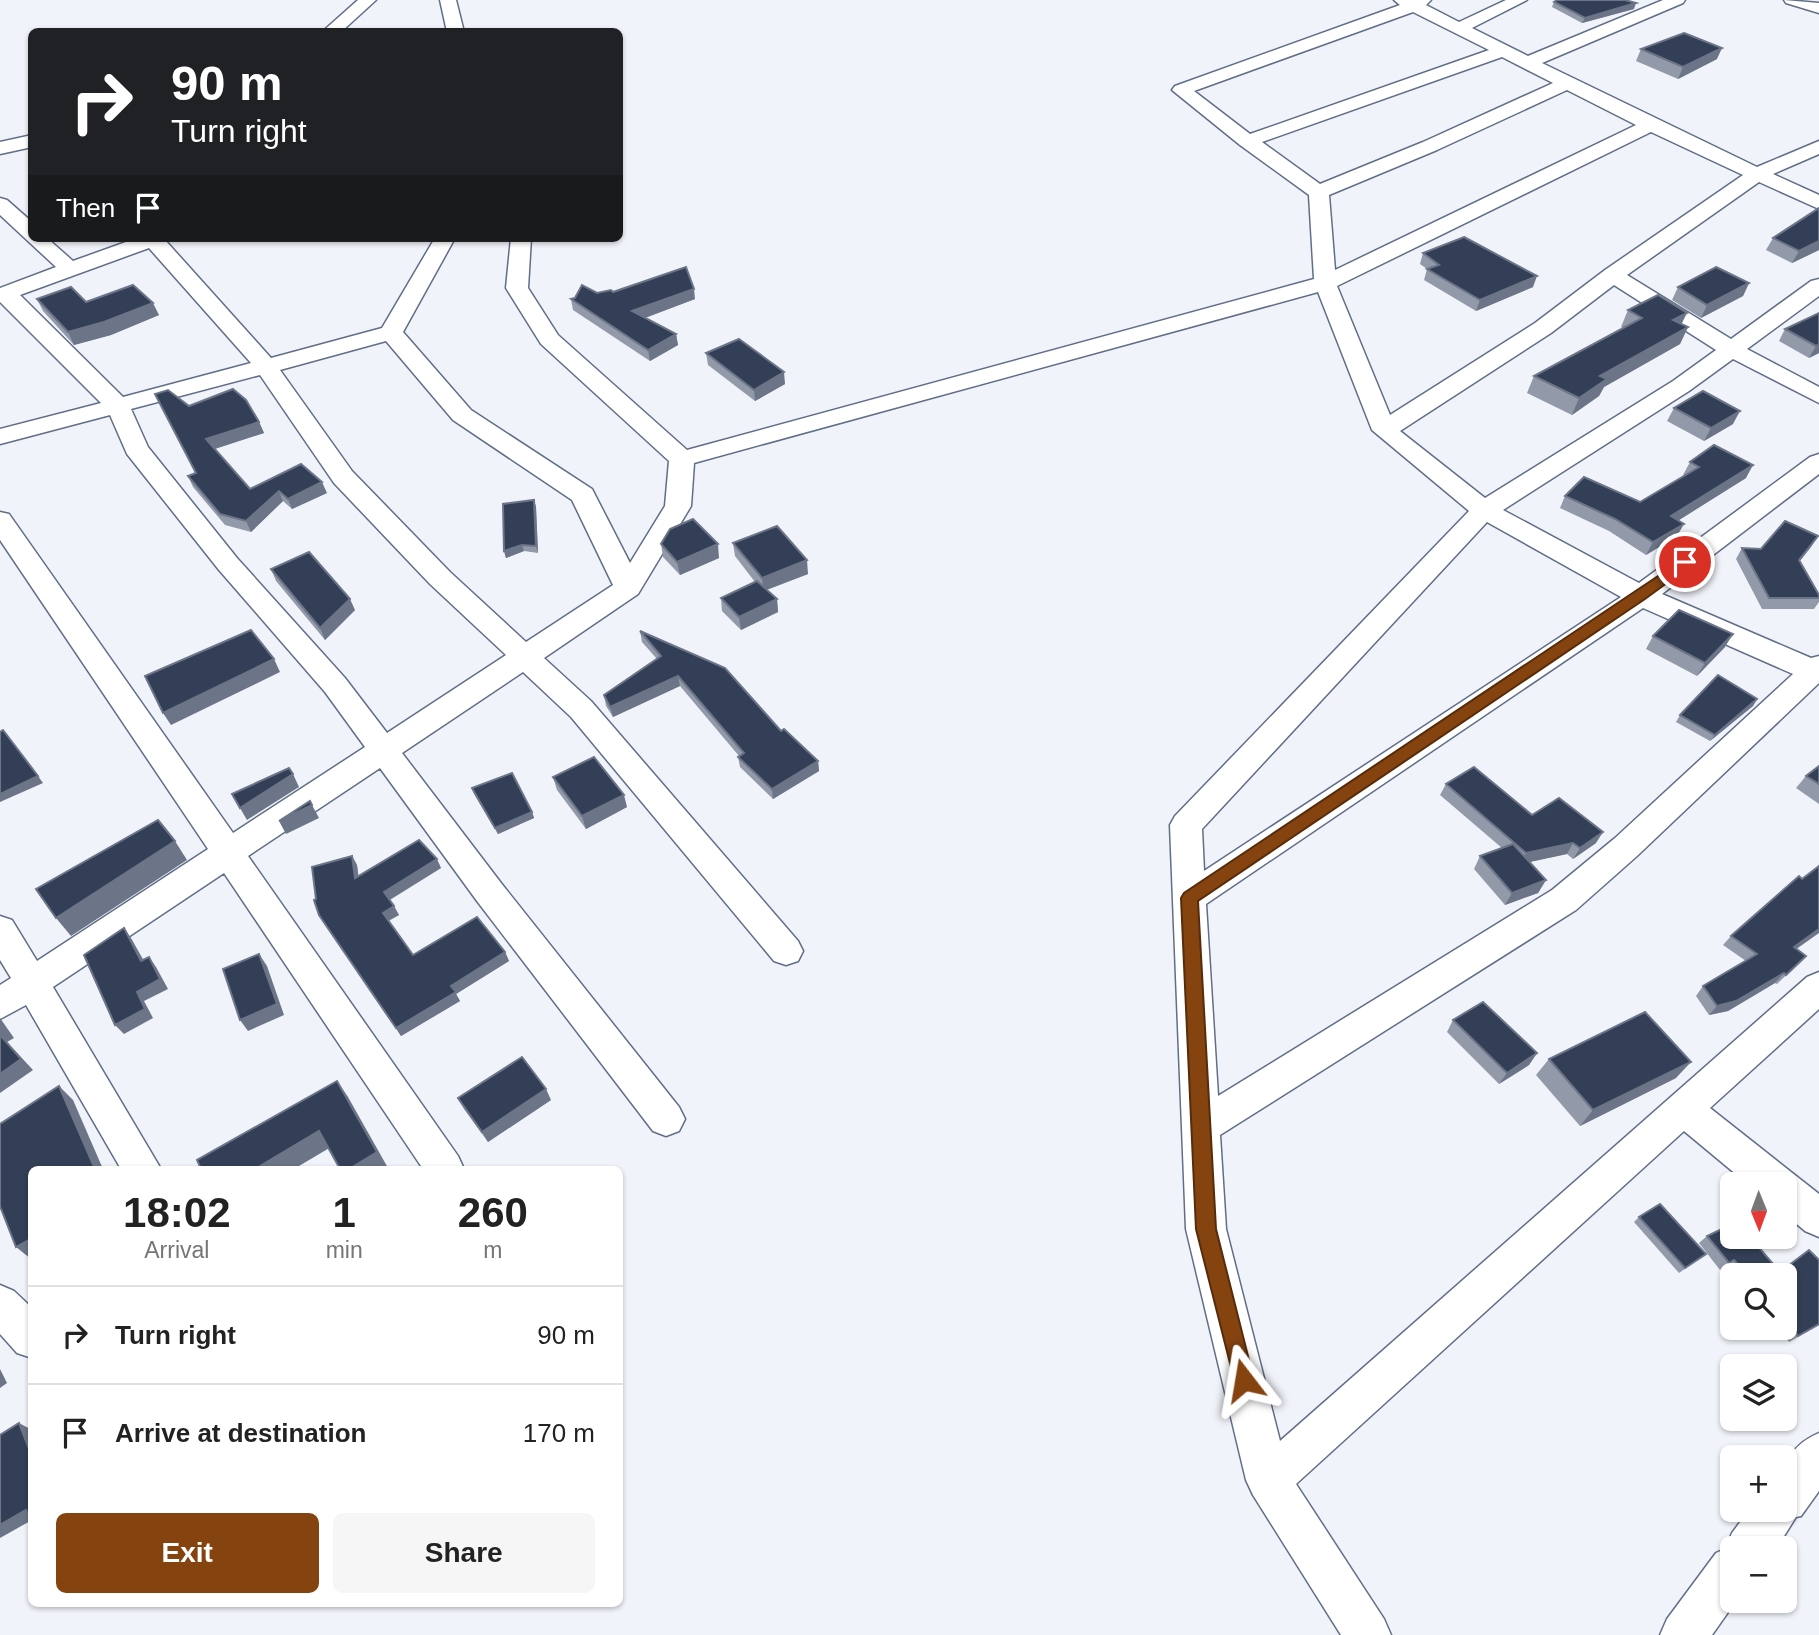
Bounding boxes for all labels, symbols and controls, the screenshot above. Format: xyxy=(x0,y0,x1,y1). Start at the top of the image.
icon: right xyxy=(56,56,147,147)
text: 90 m xyxy=(171,56,283,110)
text: Turn right xyxy=(171,113,307,149)
icon: arrive xyxy=(129,189,167,227)
text: Then xyxy=(56,193,115,223)
pin xyxy=(1655,532,1715,592)
icon: arrive xyxy=(1666,543,1704,581)
north arrow xyxy=(1720,1172,1797,1250)
map controls xyxy=(1720,1172,1797,1613)
text: 18:02 xyxy=(123,1189,231,1236)
text: 1 xyxy=(332,1189,356,1236)
text: 260 xyxy=(458,1189,528,1236)
text: Arrival xyxy=(144,1237,209,1263)
text: min xyxy=(326,1237,363,1263)
text: m xyxy=(483,1237,502,1263)
button: search xyxy=(1720,1263,1797,1340)
icon: right xyxy=(56,1316,94,1354)
text: Turn right xyxy=(115,1320,236,1350)
text: 90 m xyxy=(537,1320,595,1350)
position arrow xyxy=(1207,1343,1281,1417)
button: layers xyxy=(1720,1354,1797,1431)
icon: arrive xyxy=(56,1414,94,1452)
text: Arrive at destination xyxy=(115,1418,366,1448)
text: 170 m xyxy=(523,1418,595,1448)
button: + xyxy=(1720,1445,1797,1522)
button: Exit xyxy=(56,1513,319,1593)
button: Share xyxy=(333,1513,595,1593)
button: − xyxy=(1720,1536,1797,1613)

